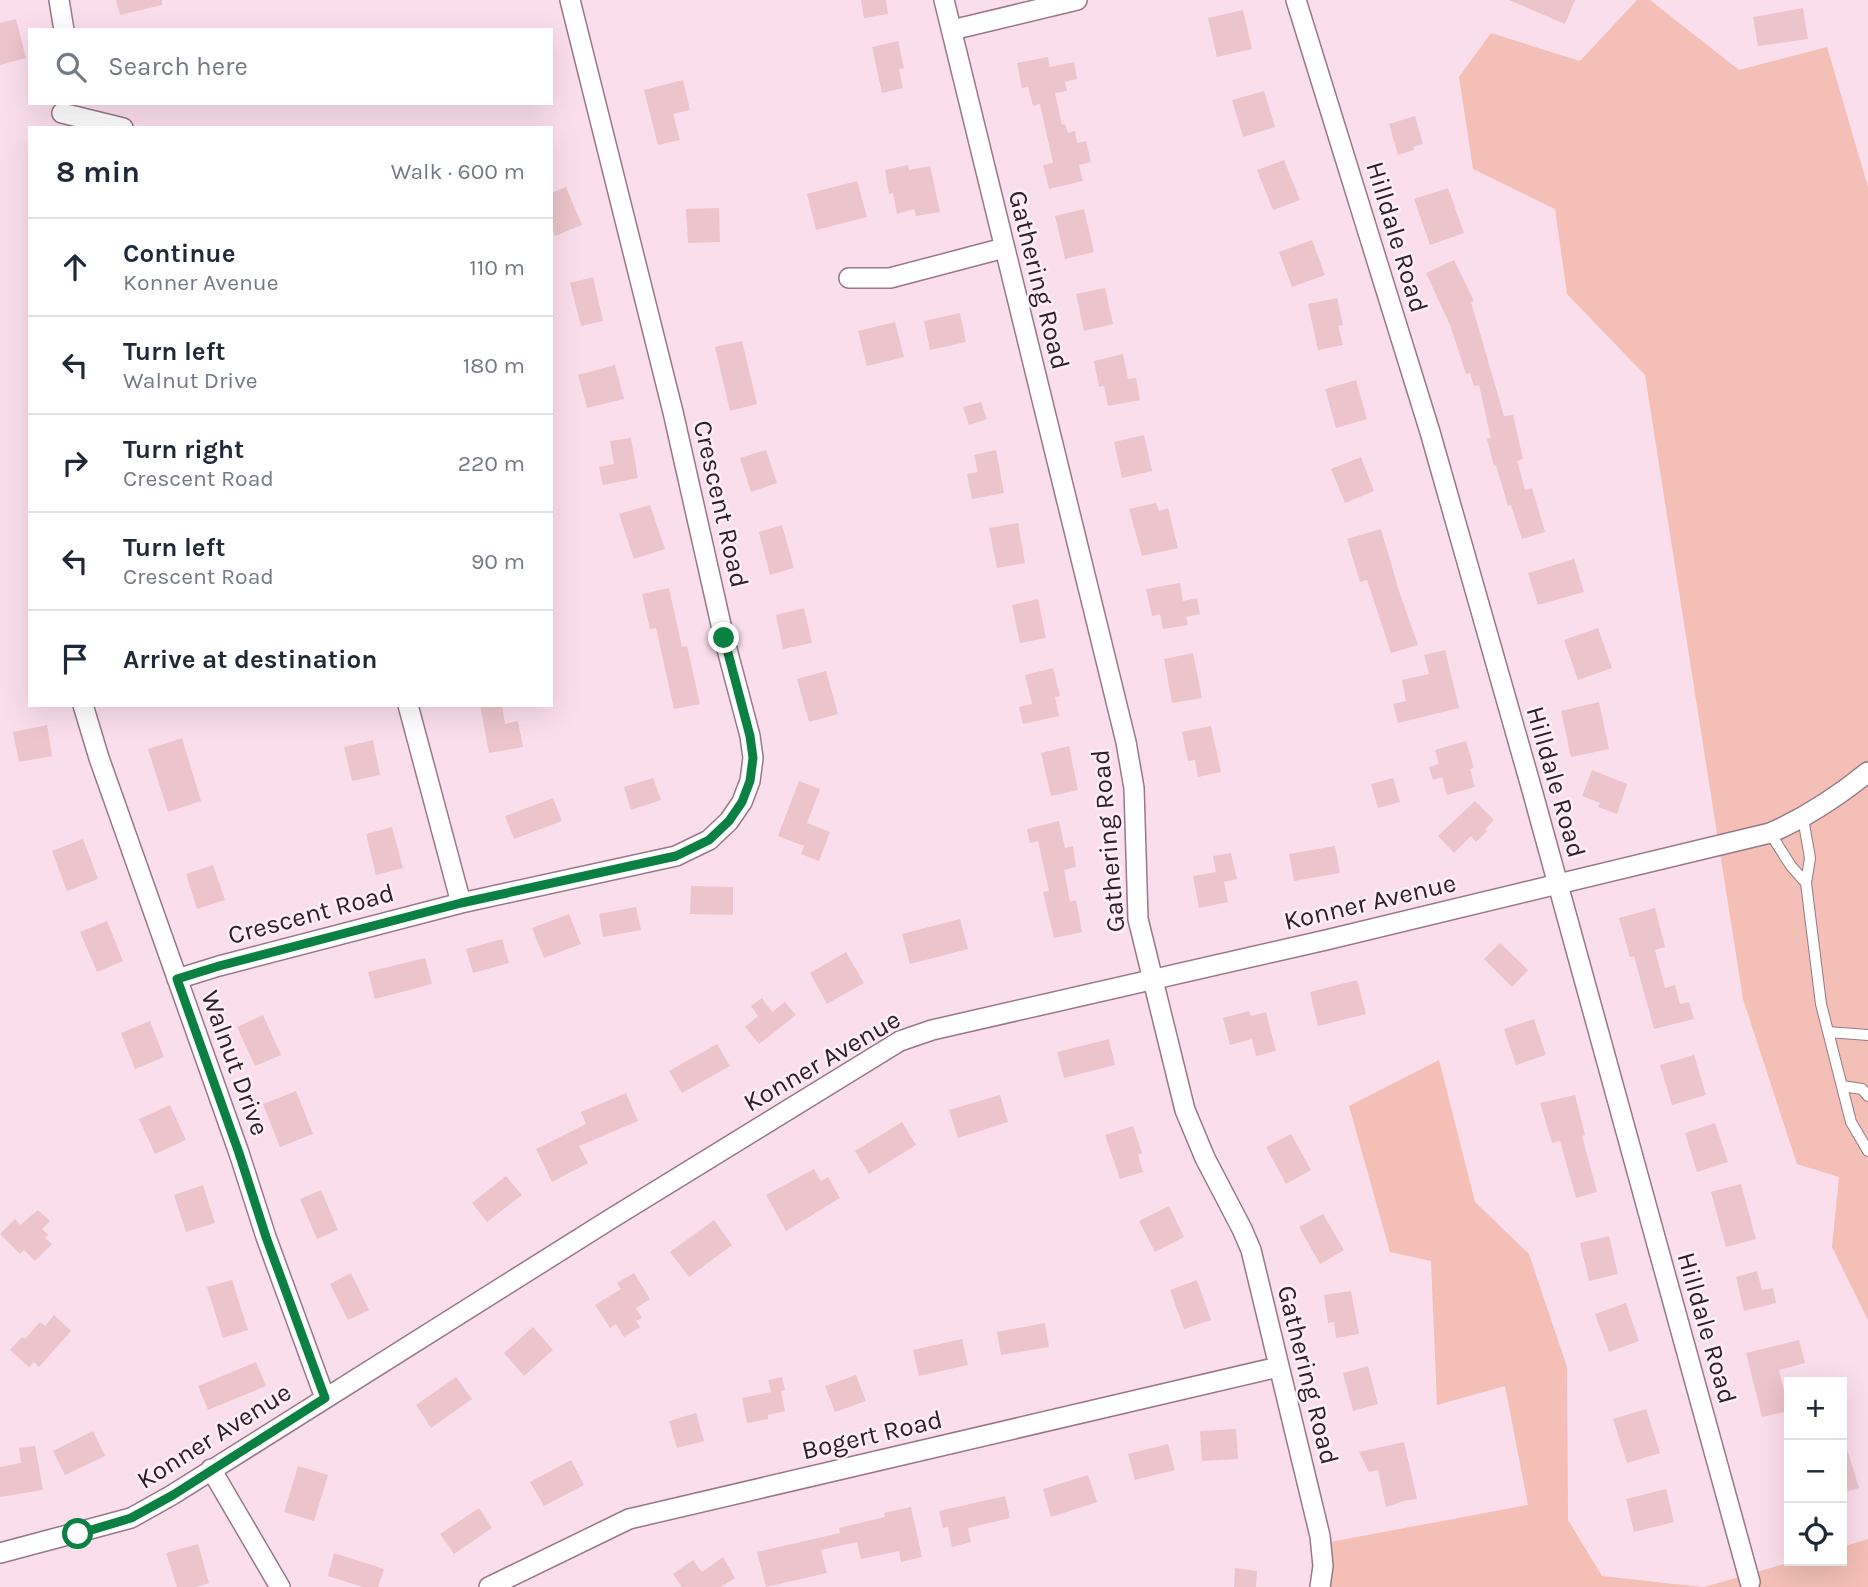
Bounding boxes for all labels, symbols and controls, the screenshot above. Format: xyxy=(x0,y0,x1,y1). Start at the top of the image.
search box xyxy=(28,28,553,105)
icon: search xyxy=(52,48,90,86)
text: Search here xyxy=(108,51,248,82)
text: 8 min xyxy=(56,154,140,190)
text: Walk · 600 m xyxy=(391,158,525,185)
street label: Hilldale Road xyxy=(1359,158,1435,316)
street label: Gathering Road xyxy=(1002,187,1076,373)
text: Continue xyxy=(123,238,235,269)
icon: ahead xyxy=(56,248,94,286)
text: 110 m xyxy=(469,254,525,281)
text: Konner Avenue xyxy=(123,269,279,296)
text: Turn left xyxy=(123,336,225,367)
icon: left xyxy=(56,346,94,384)
text: 180 m xyxy=(463,352,525,379)
text: Walnut Drive xyxy=(123,367,258,394)
street label: Crescent Road xyxy=(687,417,755,591)
text: Turn right xyxy=(123,434,244,465)
icon: right xyxy=(56,444,94,482)
text: 220 m xyxy=(458,450,525,477)
text: Crescent Road xyxy=(123,465,274,492)
text: Turn left xyxy=(123,532,225,563)
icon: left xyxy=(56,542,94,580)
text: 90 m xyxy=(471,548,525,575)
text: Crescent Road xyxy=(123,563,274,590)
route end xyxy=(708,622,739,653)
icon: arrive xyxy=(56,640,94,678)
text: Arrive at destination xyxy=(123,644,377,675)
street label: Hilldale Road xyxy=(1520,703,1592,861)
street label: Gathering Road xyxy=(1085,748,1131,934)
street label: Konner Avenue xyxy=(1281,867,1459,937)
street label: Crescent Road xyxy=(225,877,397,951)
street label: Walnut Drive xyxy=(194,986,276,1140)
street label: Konner Avenue xyxy=(738,1004,906,1118)
street label: Hilldale Road xyxy=(1671,1249,1743,1407)
street label: Gathering Road xyxy=(1271,1282,1345,1468)
street label: Konner Avenue xyxy=(131,1376,297,1496)
map controls xyxy=(1784,1377,1847,1566)
button: + xyxy=(1784,1377,1847,1440)
street label: Bogert Road xyxy=(799,1404,945,1466)
button: − xyxy=(1784,1440,1847,1503)
button: locate xyxy=(1784,1503,1847,1566)
route start xyxy=(62,1518,93,1549)

